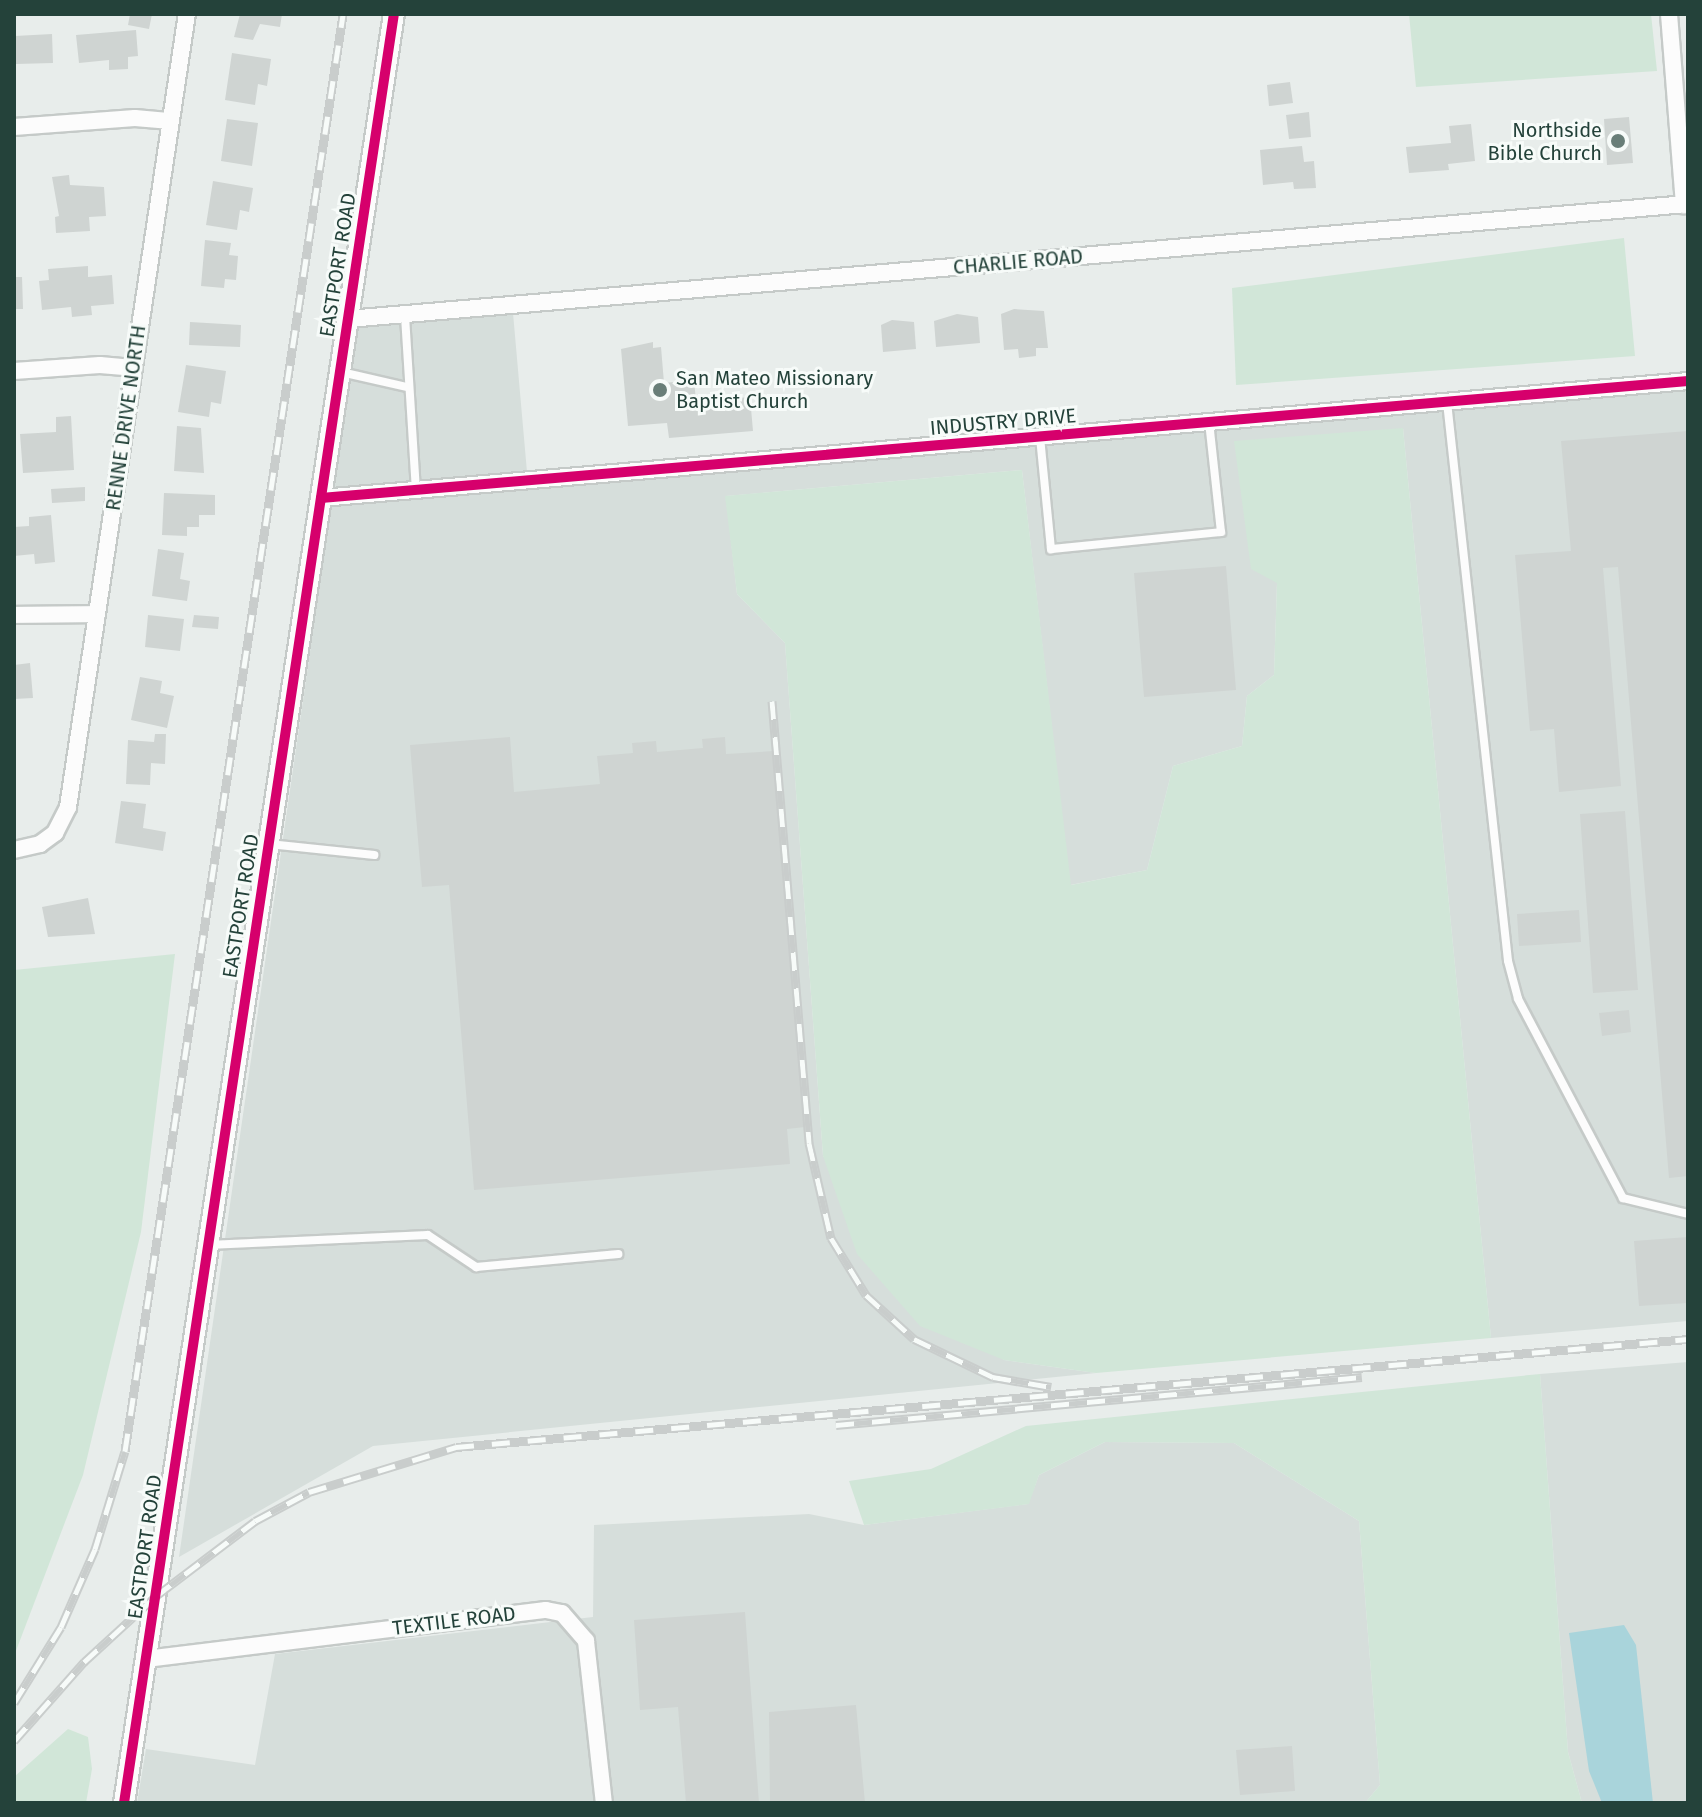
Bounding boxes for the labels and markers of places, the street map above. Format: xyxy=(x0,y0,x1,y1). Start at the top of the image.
place label: Northside Bible Church xyxy=(1488,118,1602,165)
marker: Northside Bible Church xyxy=(1609,132,1627,150)
place label: San Mateo Missionary Baptist Church xyxy=(676,366,873,413)
marker: San Mateo Missionary Baptist Church xyxy=(651,381,669,399)

